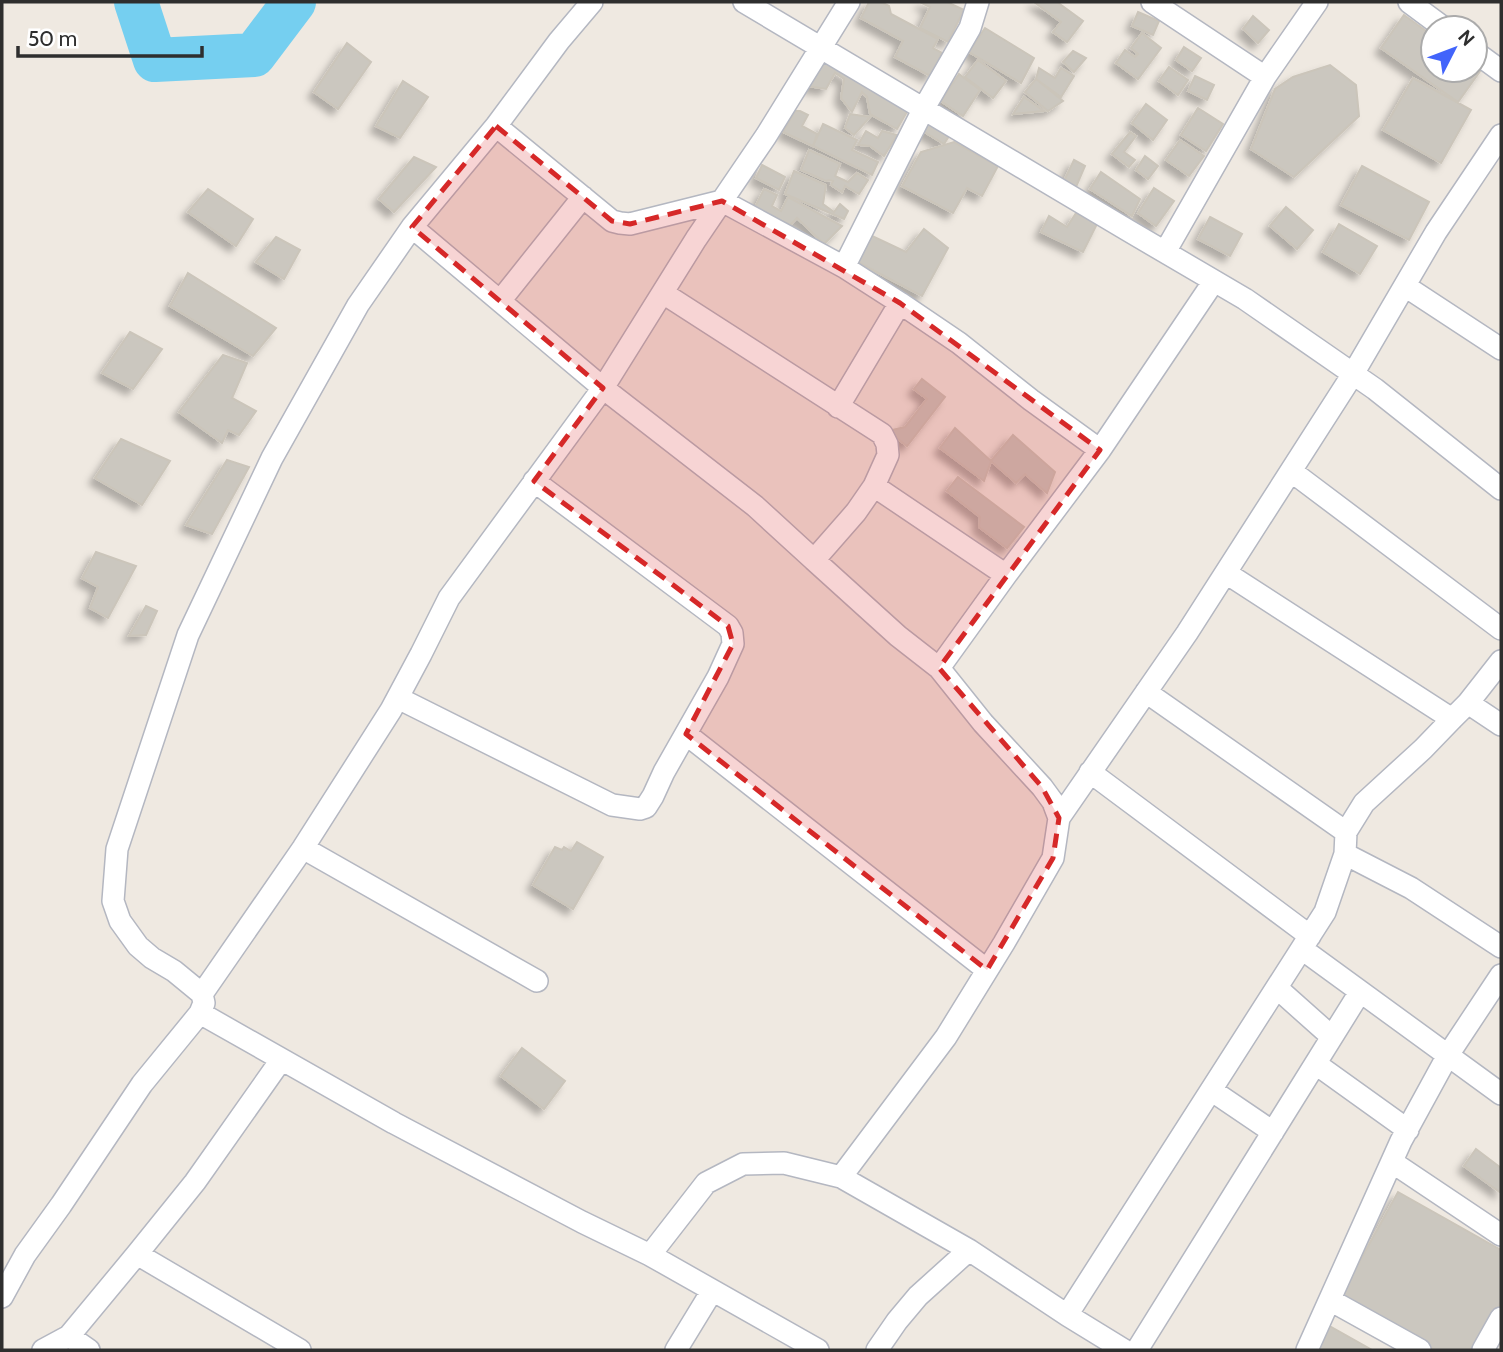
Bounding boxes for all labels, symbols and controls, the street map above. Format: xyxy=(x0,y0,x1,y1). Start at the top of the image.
scale bar xyxy=(18,14,201,58)
north arrow xyxy=(1419,14,1489,84)
text: N xyxy=(1453,25,1479,51)
text: 50 m xyxy=(28,26,77,51)

